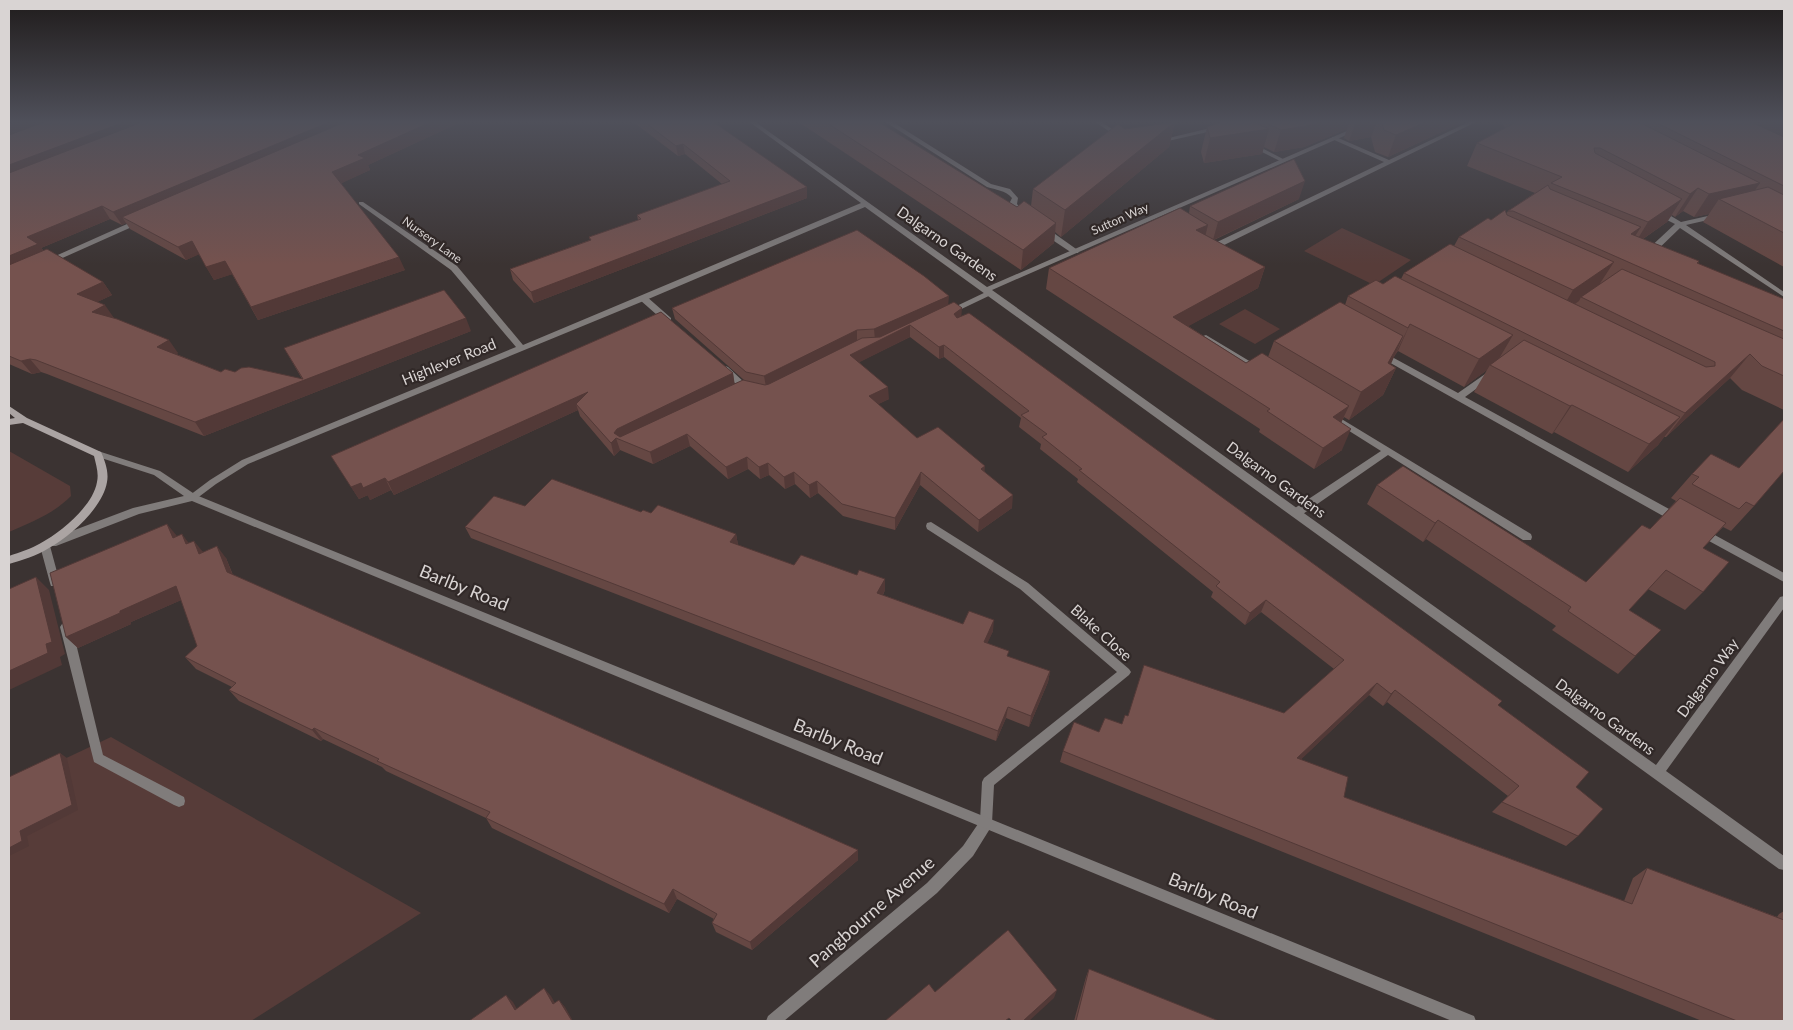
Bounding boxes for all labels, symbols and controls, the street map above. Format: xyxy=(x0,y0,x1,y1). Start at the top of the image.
street label: Sutton Way xyxy=(1089,199,1152,238)
street label: Dalgarno Gardens xyxy=(894,202,1001,284)
street label: Nursery Lane xyxy=(400,213,465,266)
street label: Highlever Road xyxy=(399,334,498,388)
street label: Dalgarno Gardens xyxy=(1223,437,1330,521)
street label: Barlby Road xyxy=(416,559,512,615)
street label: Blake Close xyxy=(1067,600,1136,664)
street label: Dalgarno Way xyxy=(1673,634,1742,720)
street label: Dalgarno Gardens xyxy=(1552,674,1659,758)
street label: Barlby Road xyxy=(790,713,886,769)
street label: Pangbourne Avenue xyxy=(804,851,939,972)
street label: Barlby Road xyxy=(1165,867,1261,923)

